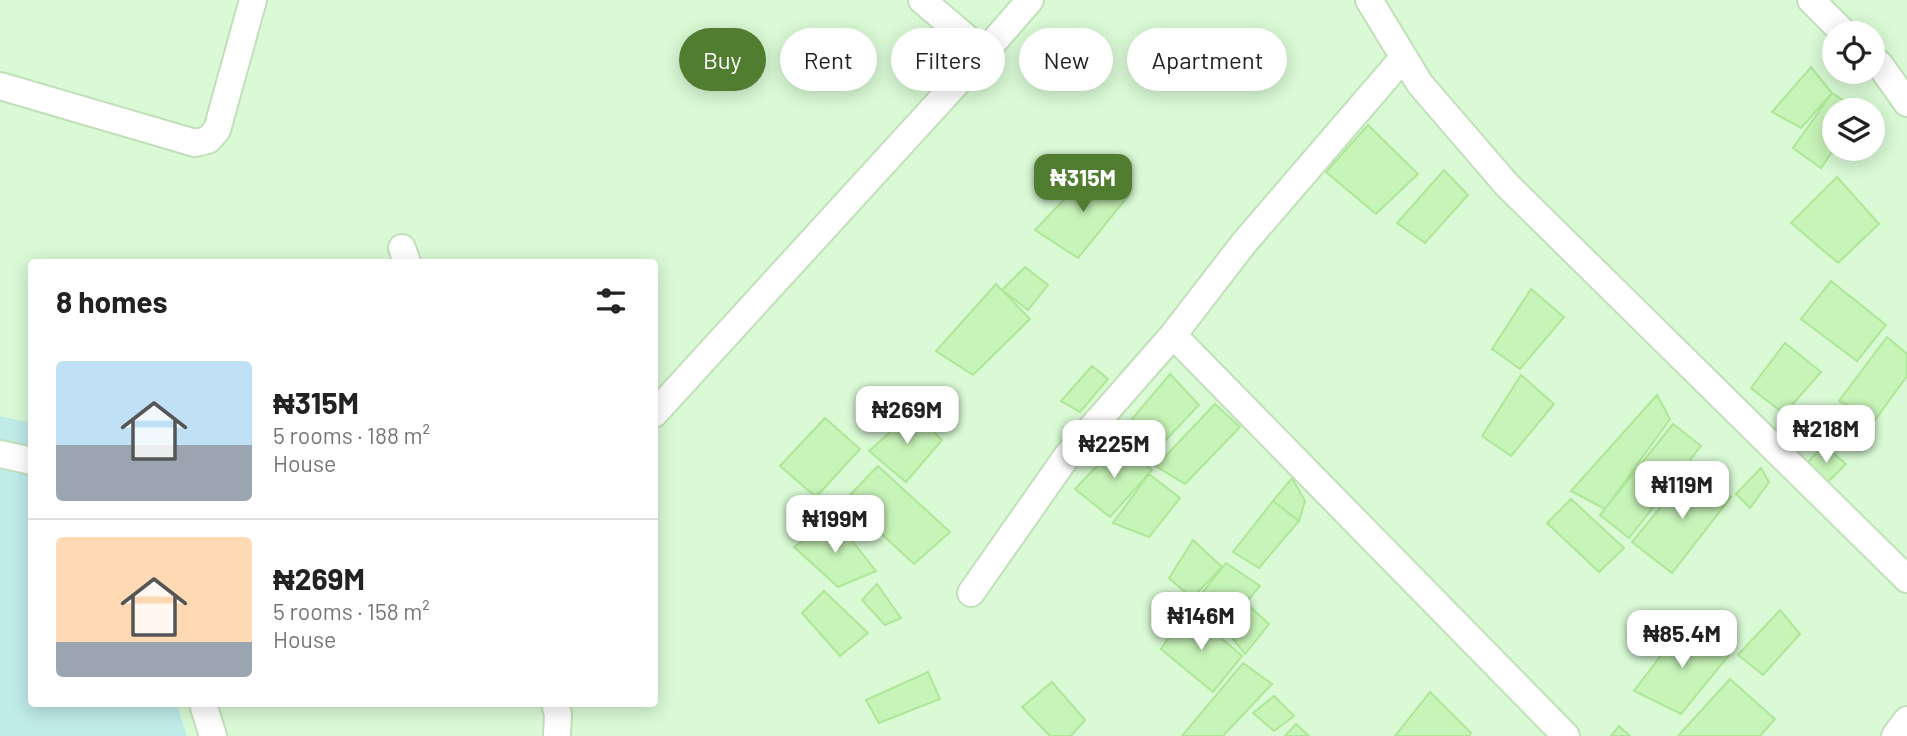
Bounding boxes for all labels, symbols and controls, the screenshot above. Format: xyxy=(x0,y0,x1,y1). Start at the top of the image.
map controls xyxy=(1822,21,1885,161)
button: locate xyxy=(1822,21,1885,84)
chip: Buy xyxy=(679,28,766,91)
chip: Rent xyxy=(780,28,877,91)
chip: Filters xyxy=(891,28,1005,91)
chip: New xyxy=(1019,28,1113,91)
chip: Apartment xyxy=(1127,28,1287,91)
button: layers xyxy=(1822,98,1885,161)
pin: ₦315M xyxy=(1034,154,1132,214)
text: ₦315M xyxy=(1050,163,1116,191)
icon: filters xyxy=(592,282,630,320)
text: 8 homes xyxy=(56,283,167,319)
text: ₦315M xyxy=(273,384,359,420)
pin: ₦269M xyxy=(858,386,956,446)
icon: home xyxy=(112,389,196,473)
text: ₦269M xyxy=(872,395,942,423)
pin: ₦218M xyxy=(1777,406,1875,465)
text: ₦218M xyxy=(1793,414,1859,442)
pin: ₦225M xyxy=(1065,420,1163,480)
text: 5 rooms · 188 m² xyxy=(273,421,430,449)
text: ₦225M xyxy=(1078,429,1150,457)
text: House xyxy=(273,449,336,477)
pin: ₦119M xyxy=(1633,462,1731,521)
text: ₦119M xyxy=(1651,470,1713,498)
pin: ₦199M xyxy=(786,496,884,555)
text: ₦199M xyxy=(802,504,868,532)
text: ₦269M xyxy=(273,560,365,596)
icon: home xyxy=(112,565,196,649)
pin: ₦146M xyxy=(1152,592,1250,652)
text: 5 rooms · 158 m² xyxy=(273,597,430,625)
text: ₦146M xyxy=(1167,601,1235,629)
pin: ₦85.4M xyxy=(1625,610,1739,670)
text: ₦85.4M xyxy=(1643,619,1721,647)
text: House xyxy=(273,625,336,653)

